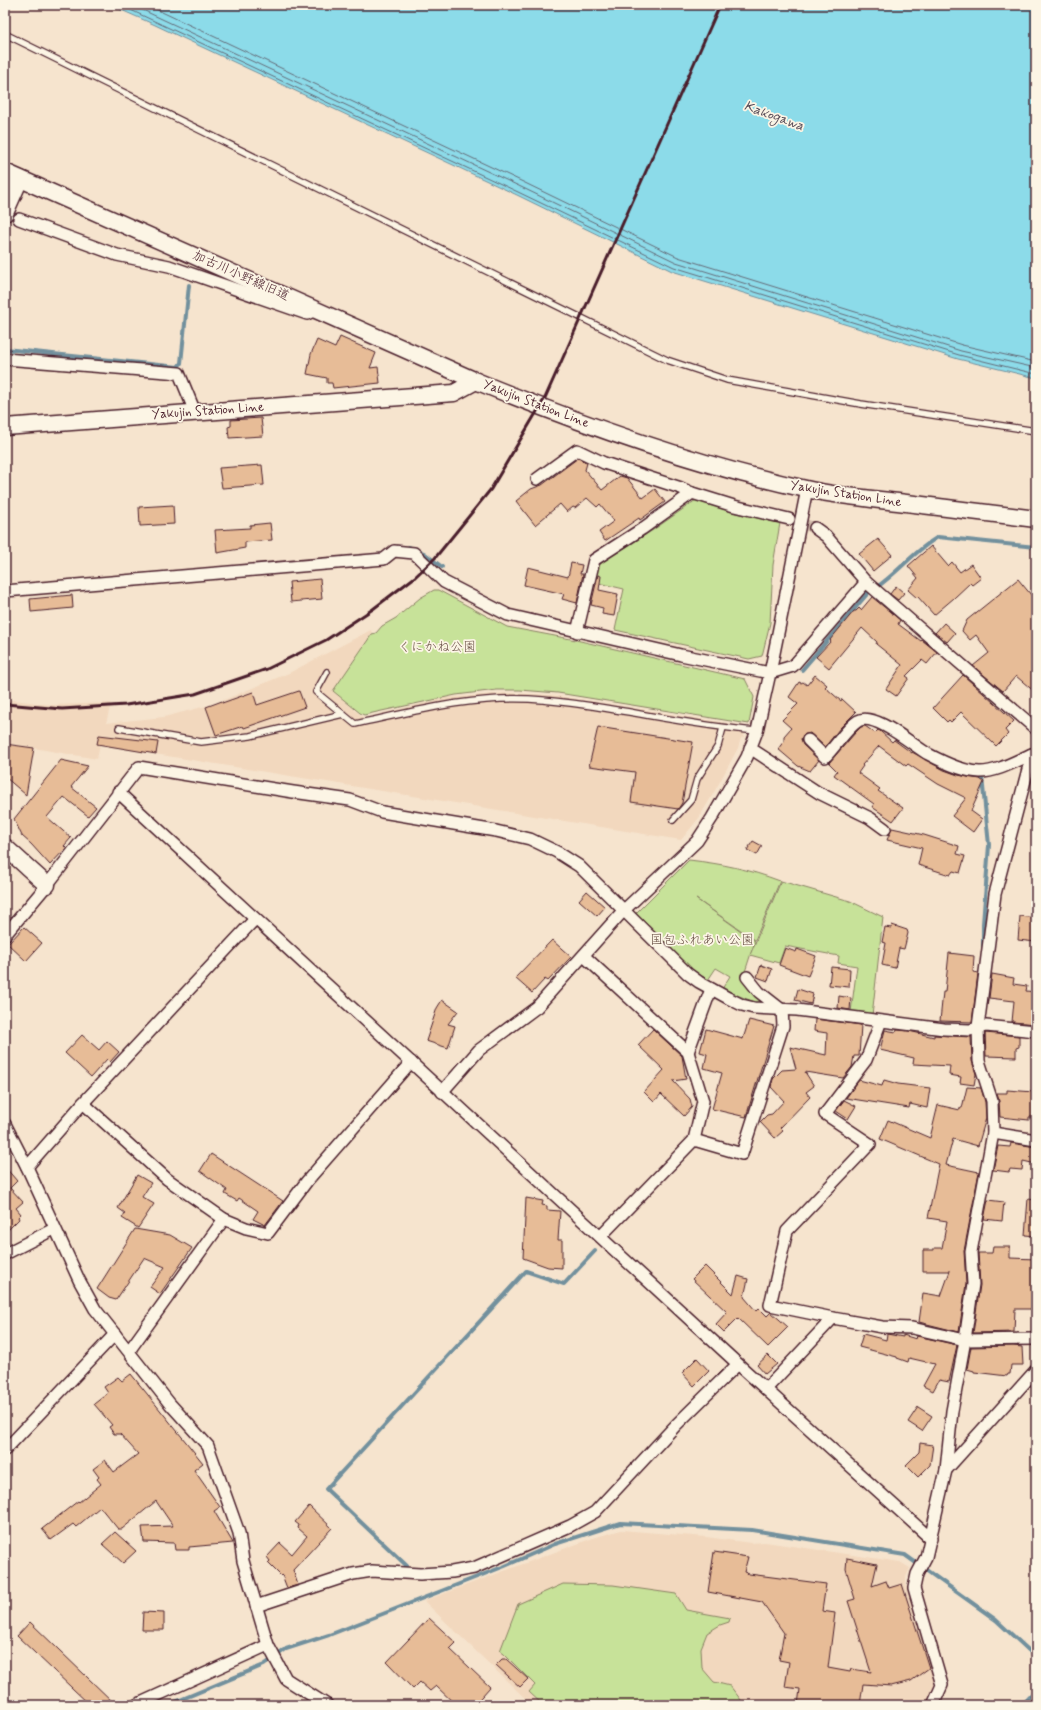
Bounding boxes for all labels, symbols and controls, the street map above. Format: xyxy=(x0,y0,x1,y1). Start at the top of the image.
water label: Kakogawa xyxy=(741,97,806,137)
street label: 加古川小野線旧道 xyxy=(190,247,292,305)
street label: Yakujin Station Line xyxy=(480,376,592,432)
street label: Yakujin Station Line xyxy=(151,399,265,423)
street label: Yakujin Station Line xyxy=(789,477,903,511)
park label: くにかね公園 xyxy=(398,639,476,656)
park label: 国包ふれあい公園 xyxy=(650,932,754,949)

